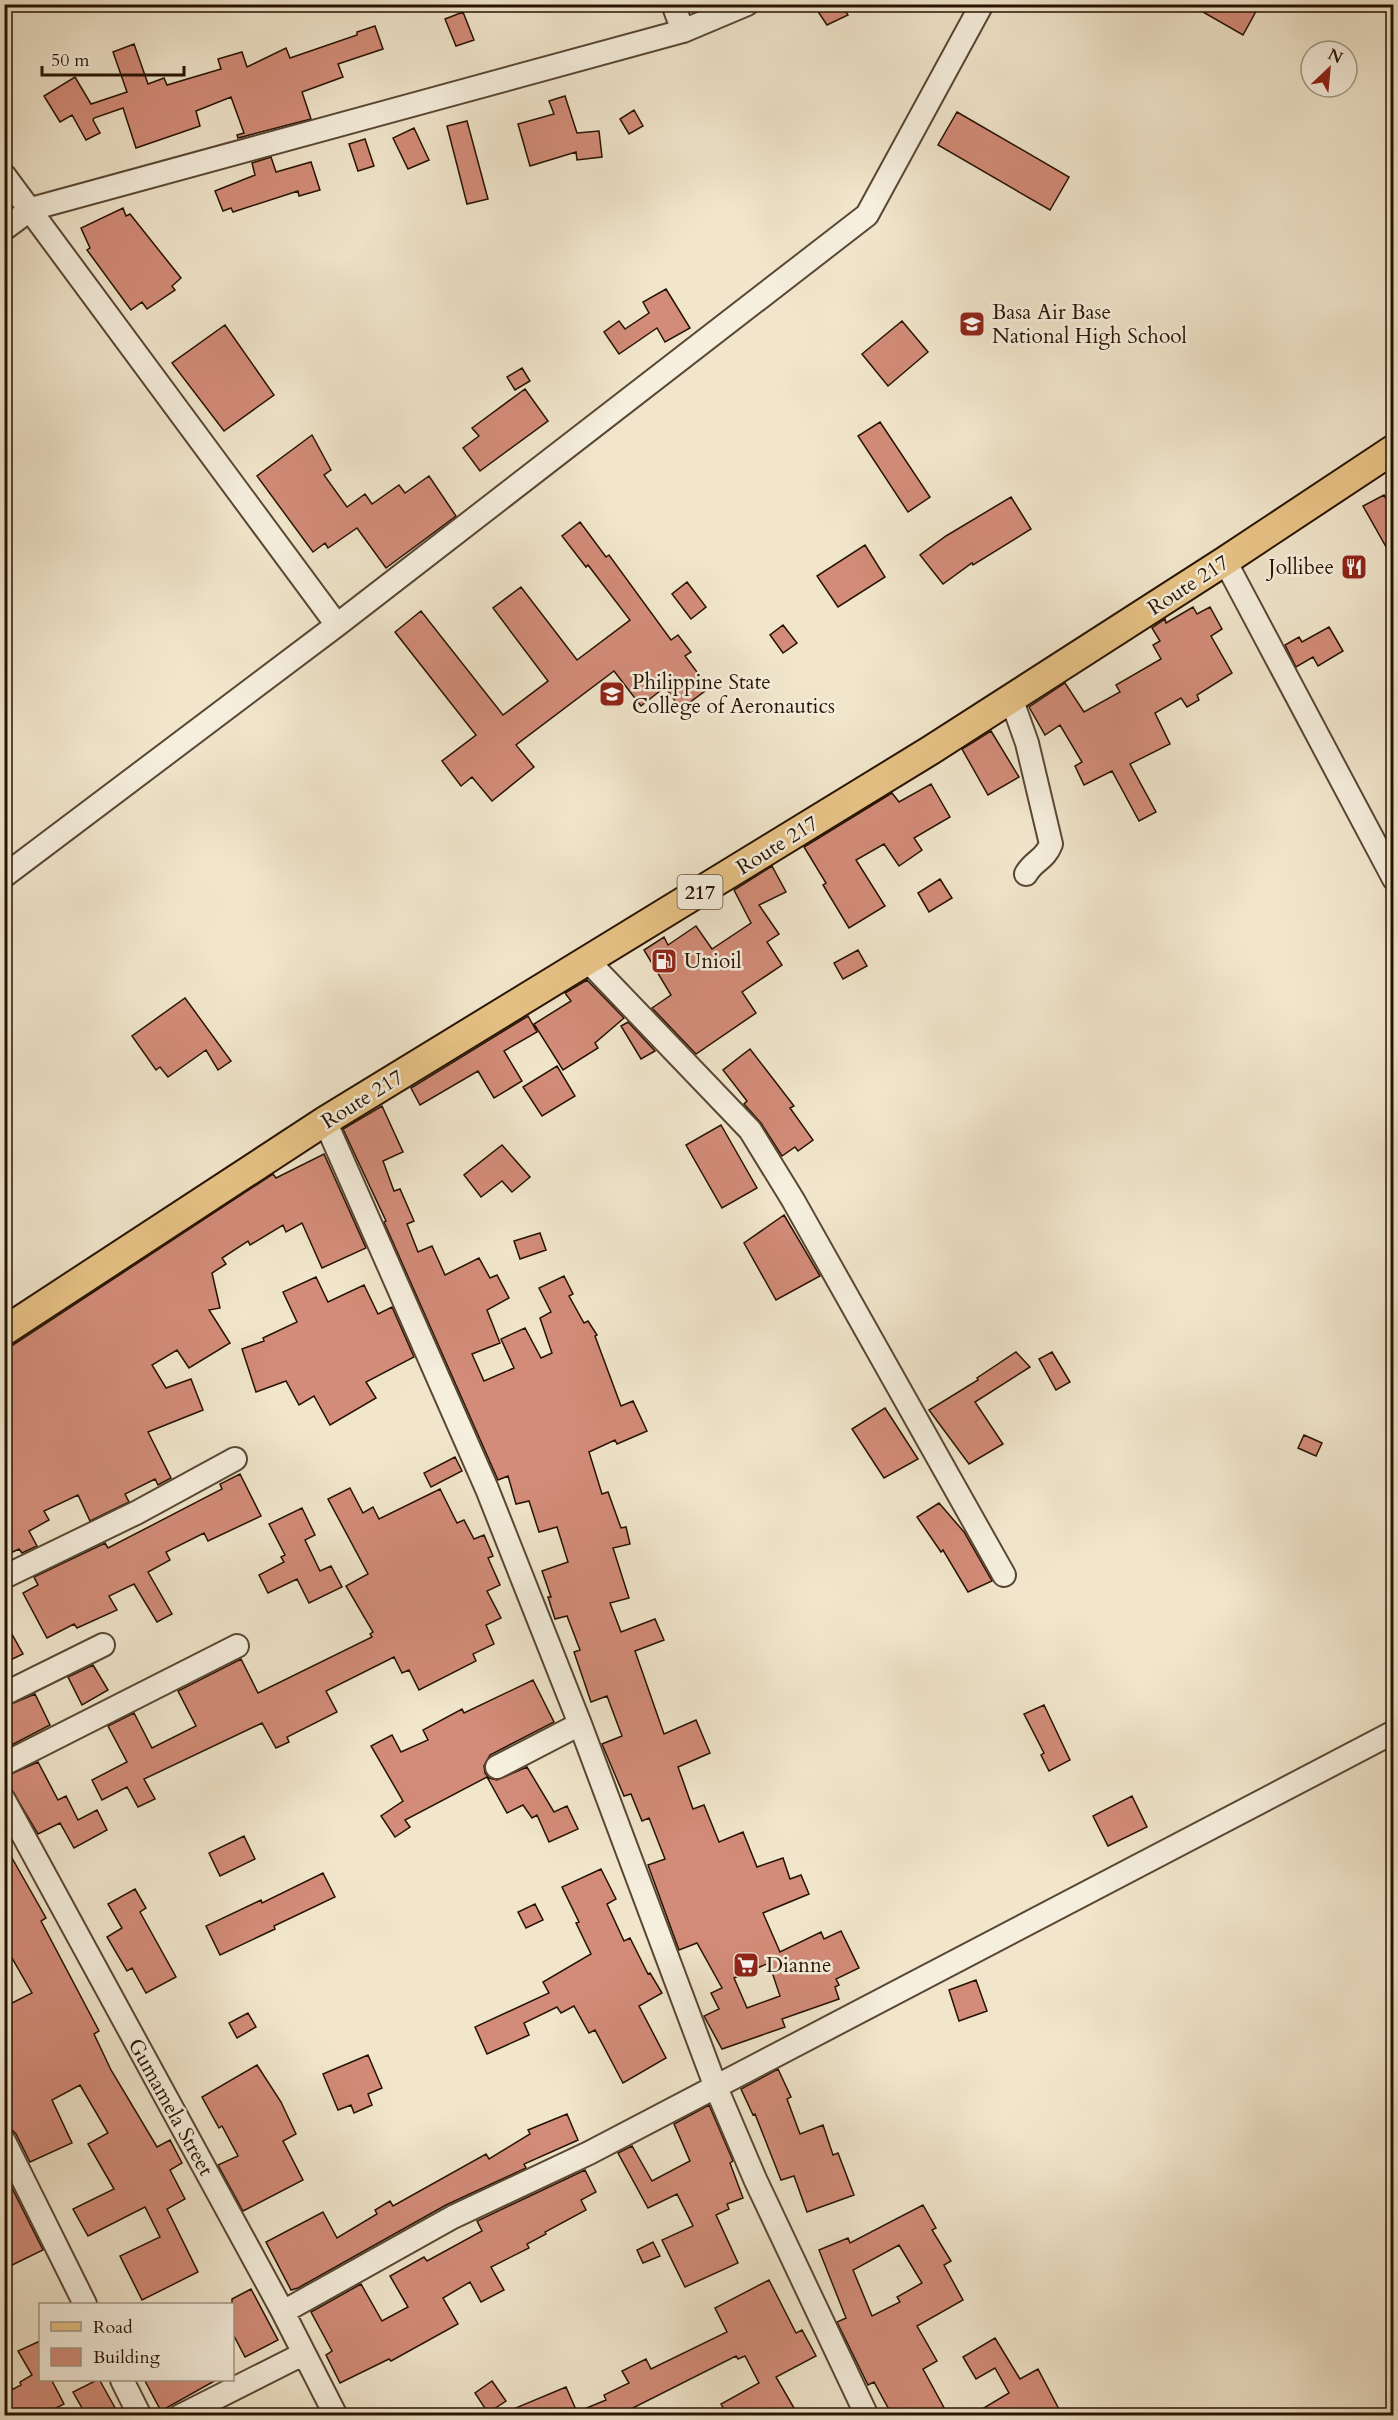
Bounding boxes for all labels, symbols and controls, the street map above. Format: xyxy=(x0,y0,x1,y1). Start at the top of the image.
scale bar xyxy=(42,39,184,77)
north arrow xyxy=(1299,39,1359,99)
text: N xyxy=(1324,43,1346,69)
text: 50 m xyxy=(51,48,90,73)
place label: Basa Air Base National High School xyxy=(992,298,1187,351)
school or university icon: Basa Air Base National High School xyxy=(957,309,987,339)
street label: Route 217 xyxy=(1142,548,1235,623)
restaurant icon: Jollibee xyxy=(1339,552,1369,582)
place label: Jollibee xyxy=(1266,553,1334,582)
place label: Philippine State College of Aeronautics xyxy=(632,668,835,721)
school or university icon: Philippine State College of Aeronautics xyxy=(597,679,627,709)
street label: Route 217 xyxy=(731,809,824,882)
road number: 217 xyxy=(678,875,722,909)
fuel station icon: Unioil xyxy=(649,946,679,976)
place label: Unioil xyxy=(684,947,742,976)
street label: Route 217 xyxy=(316,1063,409,1136)
supermarket icon: Dianne xyxy=(731,1950,761,1980)
place label: Dianne xyxy=(766,1951,831,1980)
street label: Gumamela Street xyxy=(121,2033,220,2181)
legend xyxy=(39,2303,234,2381)
text: Road xyxy=(93,2315,133,2340)
text: Building xyxy=(93,2345,161,2370)

